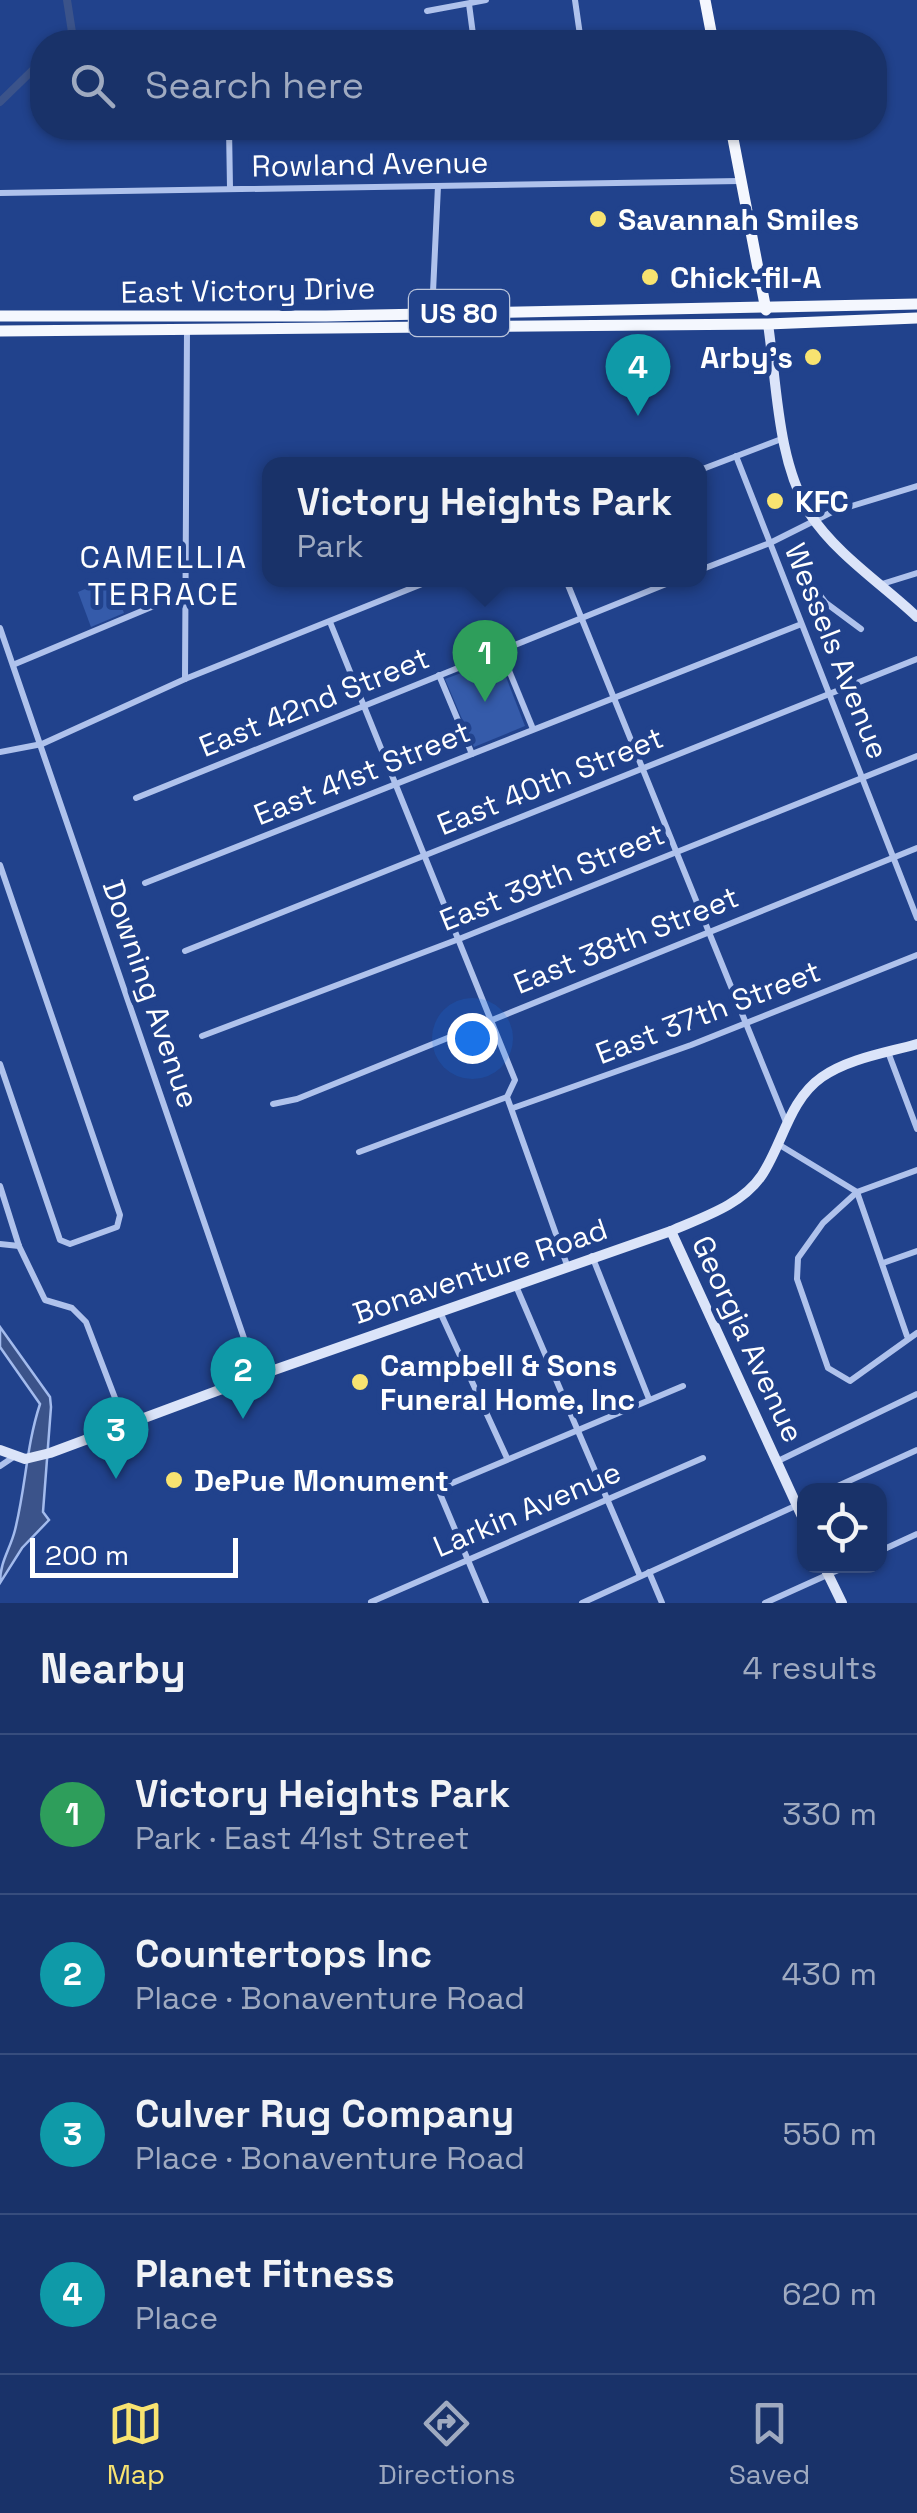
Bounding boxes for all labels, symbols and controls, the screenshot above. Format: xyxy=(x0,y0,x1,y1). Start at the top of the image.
search box xyxy=(30,30,887,140)
icon: search xyxy=(65,58,120,113)
text: Search here xyxy=(145,61,364,109)
street label: Rowland Avenue xyxy=(251,142,489,186)
place label: Savannah Smiles xyxy=(618,200,859,239)
marker: Savannah Smiles xyxy=(587,208,609,230)
place label: Chick-fil-A xyxy=(670,258,821,297)
marker: Chick-fil-A xyxy=(639,266,661,288)
street label: East Victory Drive xyxy=(120,268,376,312)
road number: US 80 xyxy=(409,290,509,336)
pin: 4 xyxy=(606,334,670,416)
place label: Arby's xyxy=(700,338,793,377)
marker: Arby's xyxy=(802,346,824,368)
popup xyxy=(262,457,707,587)
text: Victory Heights Park xyxy=(297,478,672,526)
place label: KFC xyxy=(795,482,849,521)
marker: KFC xyxy=(764,490,786,512)
text: Park xyxy=(297,526,363,566)
district label: CAMELLIA TERRACE xyxy=(79,537,249,614)
street label: Wessels Avenue xyxy=(776,537,898,765)
pin: 1 xyxy=(452,620,518,702)
street label: East 42nd Street xyxy=(193,638,435,766)
street label: East 41st Street xyxy=(248,712,476,834)
street label: East 40th Street xyxy=(431,718,669,844)
street label: East 39th Street xyxy=(434,814,670,940)
street label: Downing Avenue xyxy=(94,875,208,1113)
street label: East 38th Street xyxy=(508,877,744,1003)
street label: East 37th Street xyxy=(590,951,826,1073)
your location xyxy=(447,1013,498,1064)
street label: Bonaventure Road xyxy=(348,1209,612,1333)
street label: Georgia Avenue xyxy=(683,1229,813,1449)
pin: 2 xyxy=(210,1336,276,1419)
place label: Campbell & Sons Funeral Home, Inc xyxy=(380,1346,635,1419)
marker: Campbell & Sons Funeral Home, Inc xyxy=(349,1371,371,1393)
pin: 3 xyxy=(84,1396,148,1479)
street label: Larkin Avenue xyxy=(427,1452,627,1566)
place label: DePue Monument xyxy=(194,1461,449,1500)
marker: DePue Monument xyxy=(163,1469,185,1491)
map controls xyxy=(797,1483,887,1573)
button: locate xyxy=(797,1483,887,1573)
scale bar xyxy=(30,1533,238,1578)
text: 200 m xyxy=(45,1537,129,1573)
text: Nearby xyxy=(40,1642,186,1695)
text: 4 results xyxy=(742,1648,877,1688)
text: Victory Heights Park xyxy=(135,1770,510,1818)
text: 1 xyxy=(65,1794,80,1834)
text: 330 m xyxy=(782,1794,877,1834)
text: Park · East 41st Street xyxy=(135,1818,470,1858)
text: Countertops Inc xyxy=(135,1930,432,1978)
text: 2 xyxy=(63,1954,82,1994)
text: 430 m xyxy=(781,1954,877,1994)
text: Place · Bonaventure Road xyxy=(135,1978,525,2018)
text: Culver Rug Company xyxy=(135,2090,514,2138)
text: 3 xyxy=(63,2114,82,2154)
text: 550 m xyxy=(782,2114,877,2154)
text: Place · Bonaventure Road xyxy=(135,2138,525,2178)
text: Planet Fitness xyxy=(135,2250,395,2298)
text: 4 xyxy=(62,2274,83,2314)
text: 620 m xyxy=(782,2274,877,2314)
text: Place xyxy=(135,2298,218,2338)
tab: Map xyxy=(107,2396,165,2492)
tab: Directions xyxy=(378,2396,515,2492)
tab: Saved xyxy=(729,2396,810,2492)

